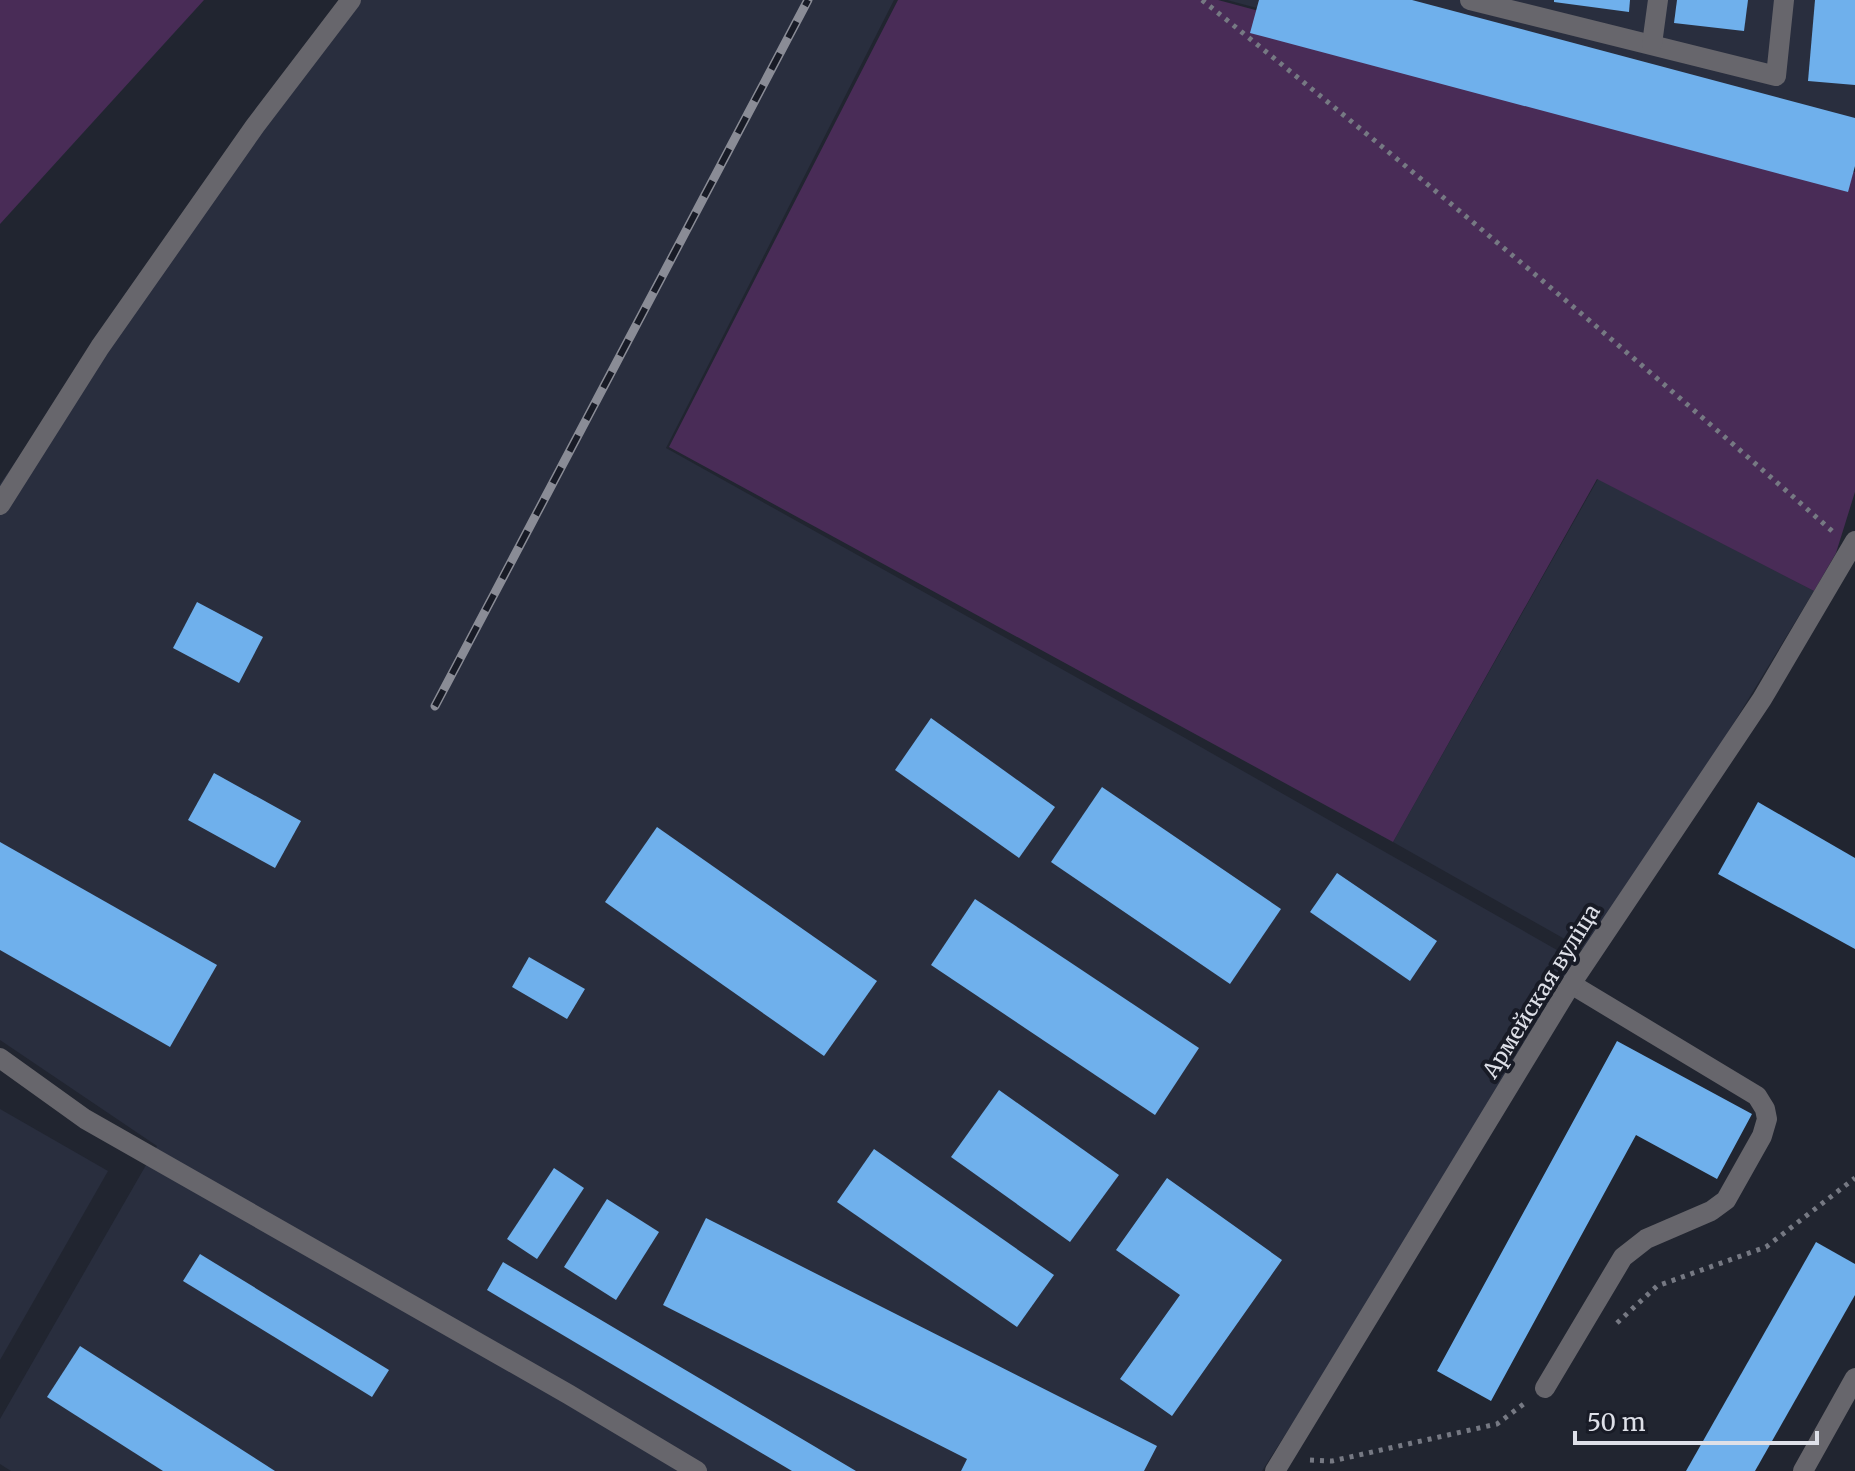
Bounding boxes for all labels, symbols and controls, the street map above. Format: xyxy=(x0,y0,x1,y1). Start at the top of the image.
street label: Армейская вуліца xyxy=(1476,899,1606,1084)
scale bar xyxy=(1575,1395,1817,1445)
text: 50 m xyxy=(1587,1407,1646,1438)

